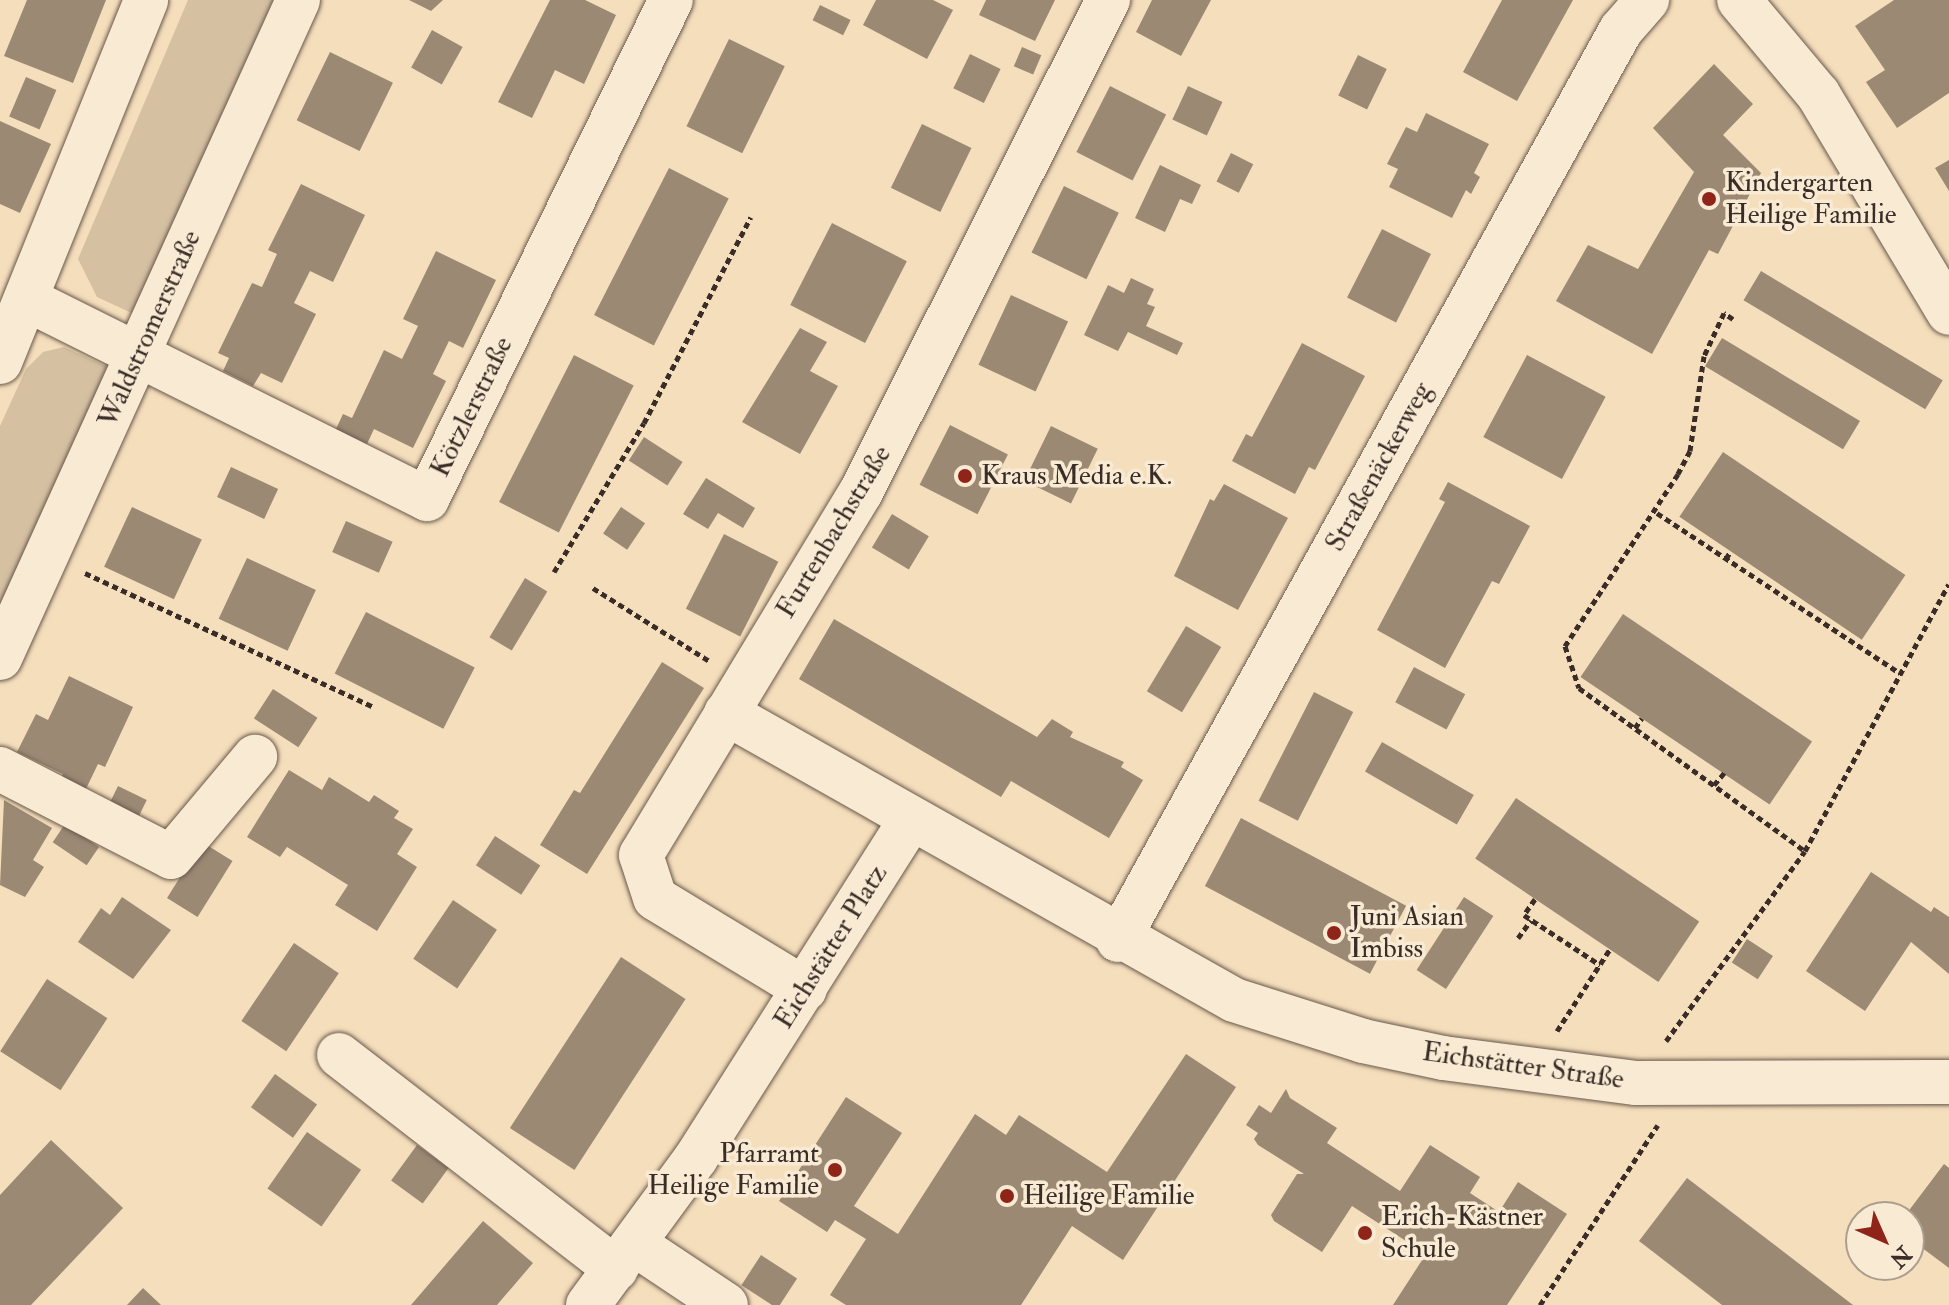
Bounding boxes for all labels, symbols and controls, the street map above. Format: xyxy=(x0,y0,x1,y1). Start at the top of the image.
place label: Kindergarten Heilige Familie xyxy=(1725,166,1896,232)
marker: Kindergarten Heilige Familie xyxy=(1700,190,1718,208)
street label: Waldstromerstraße xyxy=(92,225,208,433)
street label: Kötzlerstraße xyxy=(424,331,520,483)
street label: Straßenäckerweg xyxy=(1319,377,1439,557)
street label: Furtenbachstraße xyxy=(769,440,899,624)
place label: Kraus Media e.K. xyxy=(981,459,1172,493)
marker: Kraus Media e.K. xyxy=(956,467,974,485)
street label: Eichstätter Platz xyxy=(767,859,895,1035)
place label: Juni Asian Imbiss xyxy=(1350,900,1464,966)
marker: Juni Asian Imbiss xyxy=(1325,924,1343,942)
street label: Eichstätter Straße xyxy=(1420,1035,1626,1097)
place label: Pfarramt Heilige Familie xyxy=(648,1137,819,1203)
marker: Pfarramt Heilige Familie xyxy=(826,1161,844,1179)
place label: Heilige Familie xyxy=(1023,1179,1194,1213)
marker: Heilige Familie xyxy=(998,1187,1016,1205)
place label: Erich-Kästner Schule xyxy=(1381,1200,1543,1266)
north arrow xyxy=(1845,1201,1925,1281)
marker: Erich-Kästner Schule xyxy=(1356,1224,1374,1242)
text: N xyxy=(1884,1240,1917,1273)

